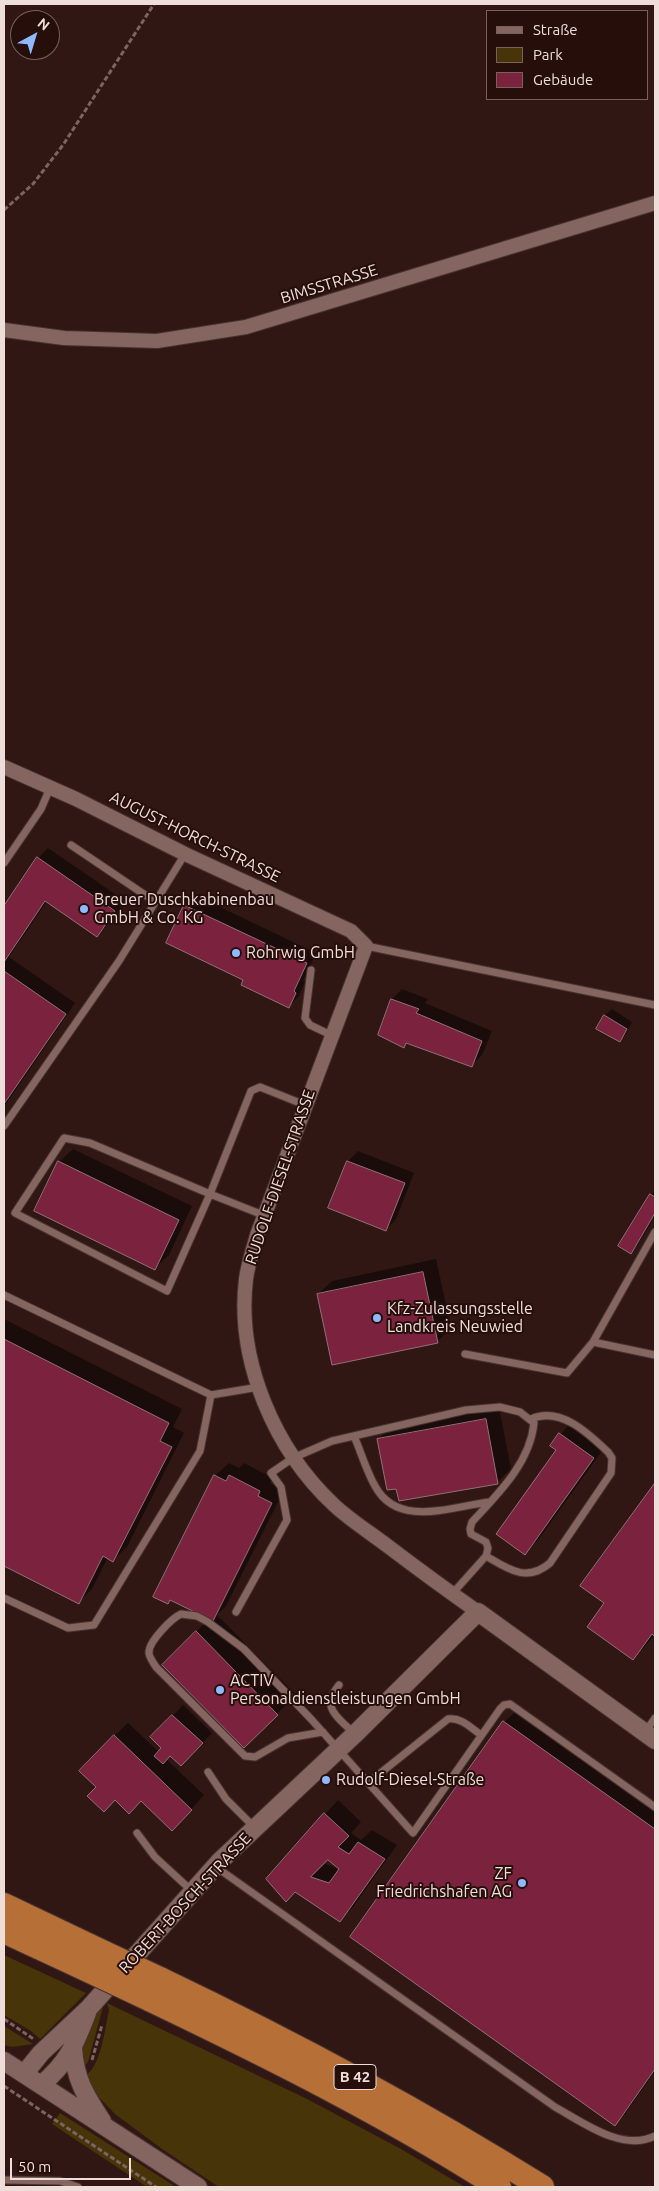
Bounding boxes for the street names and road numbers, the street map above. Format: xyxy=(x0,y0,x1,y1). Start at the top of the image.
street label: BIMSSTRASSE xyxy=(278,260,380,308)
street label: AUGUST-HORCH-STRASSE xyxy=(107,787,283,887)
street label: RUDOLF-DIESEL-STRASSE xyxy=(241,1087,319,1267)
street label: ROBERT-BOSCH-STRASSE xyxy=(115,1829,255,1977)
road number: B 42 xyxy=(334,2064,376,2090)

